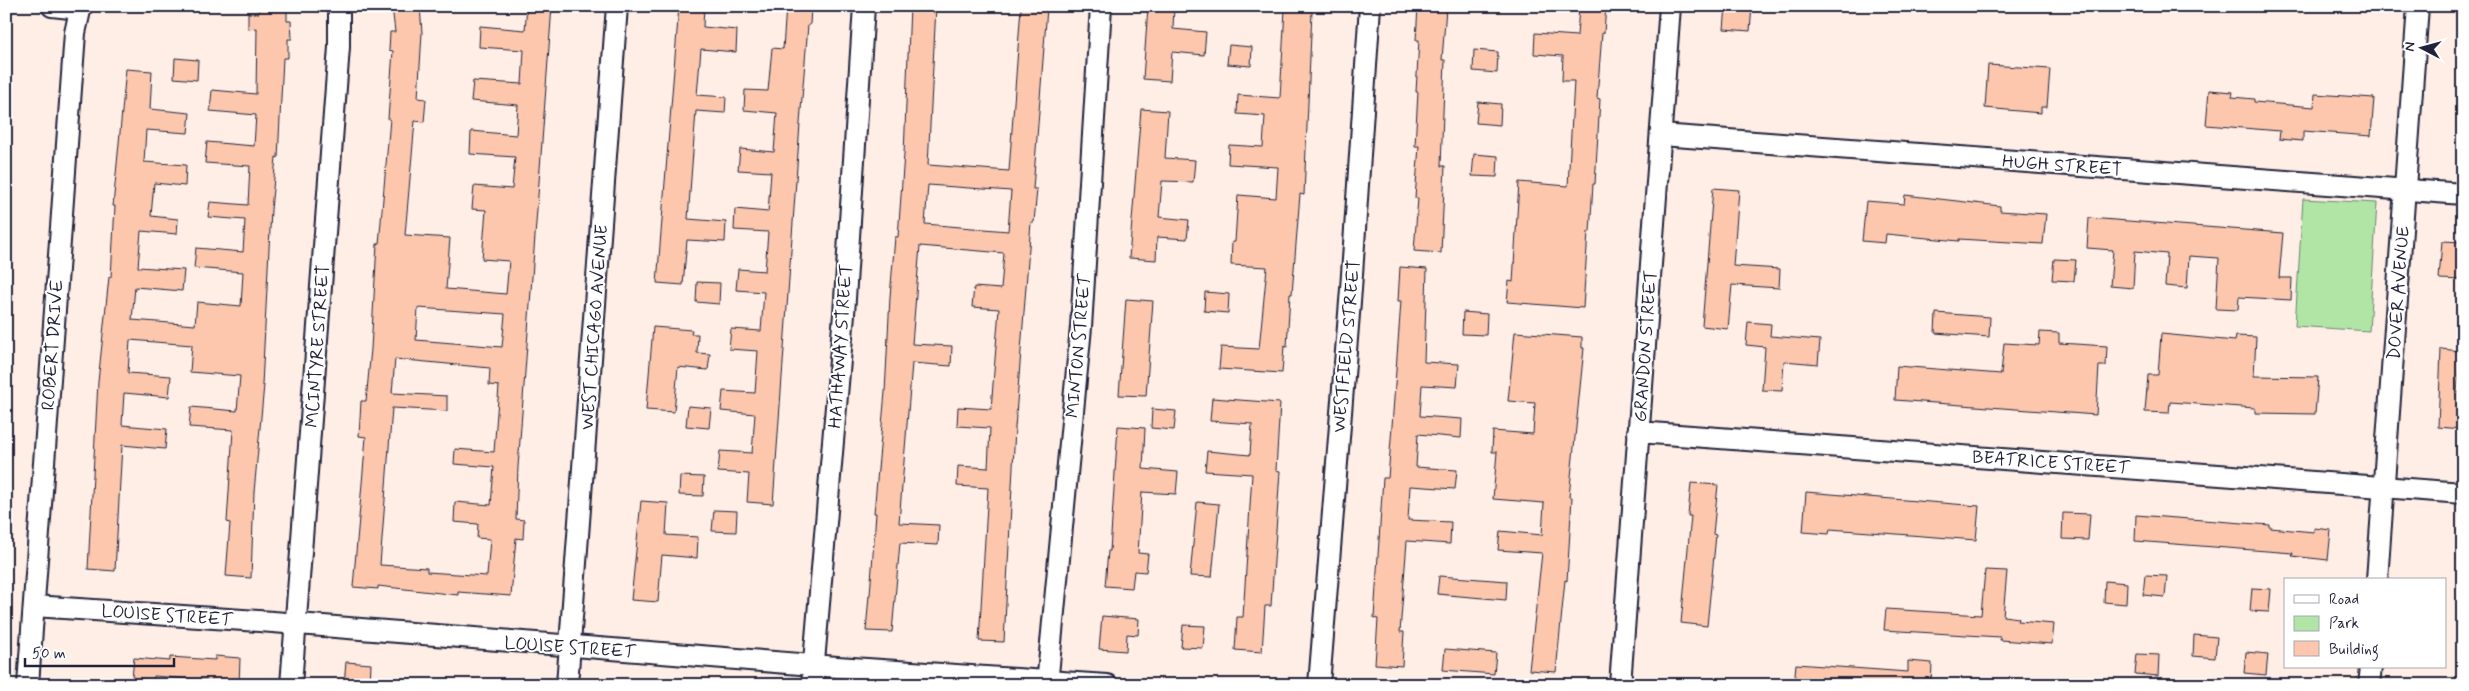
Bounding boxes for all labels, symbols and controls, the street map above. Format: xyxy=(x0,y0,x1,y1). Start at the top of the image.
north arrow xyxy=(2396,22,2446,72)
text: N xyxy=(2401,41,2420,52)
street label: HUGH STREET xyxy=(2001,150,2123,182)
street label: WEST CHICAGO AVENUE xyxy=(576,223,614,431)
street label: DOVER AVENUE xyxy=(2382,225,2416,361)
street label: WESTFIELD STREET xyxy=(1327,259,1367,434)
street label: HATHAWAY STREET xyxy=(823,263,859,429)
street label: MCINTYRE STREET xyxy=(300,264,336,428)
street label: GRANDON STREET xyxy=(1629,269,1663,423)
street label: MINTON STREET xyxy=(1061,272,1097,419)
street label: ROBERT DRIVE xyxy=(36,279,70,411)
street label: BEATRICE STREET xyxy=(1971,446,2131,481)
legend xyxy=(2284,578,2446,668)
text: Road xyxy=(2329,590,2359,610)
street label: LOUISE STREET xyxy=(100,599,234,633)
text: Park xyxy=(2329,614,2359,634)
street label: LOUISE STREET xyxy=(503,631,637,665)
scale bar xyxy=(25,636,174,668)
text: Building xyxy=(2329,640,2379,661)
text: 50 m xyxy=(32,644,66,664)

